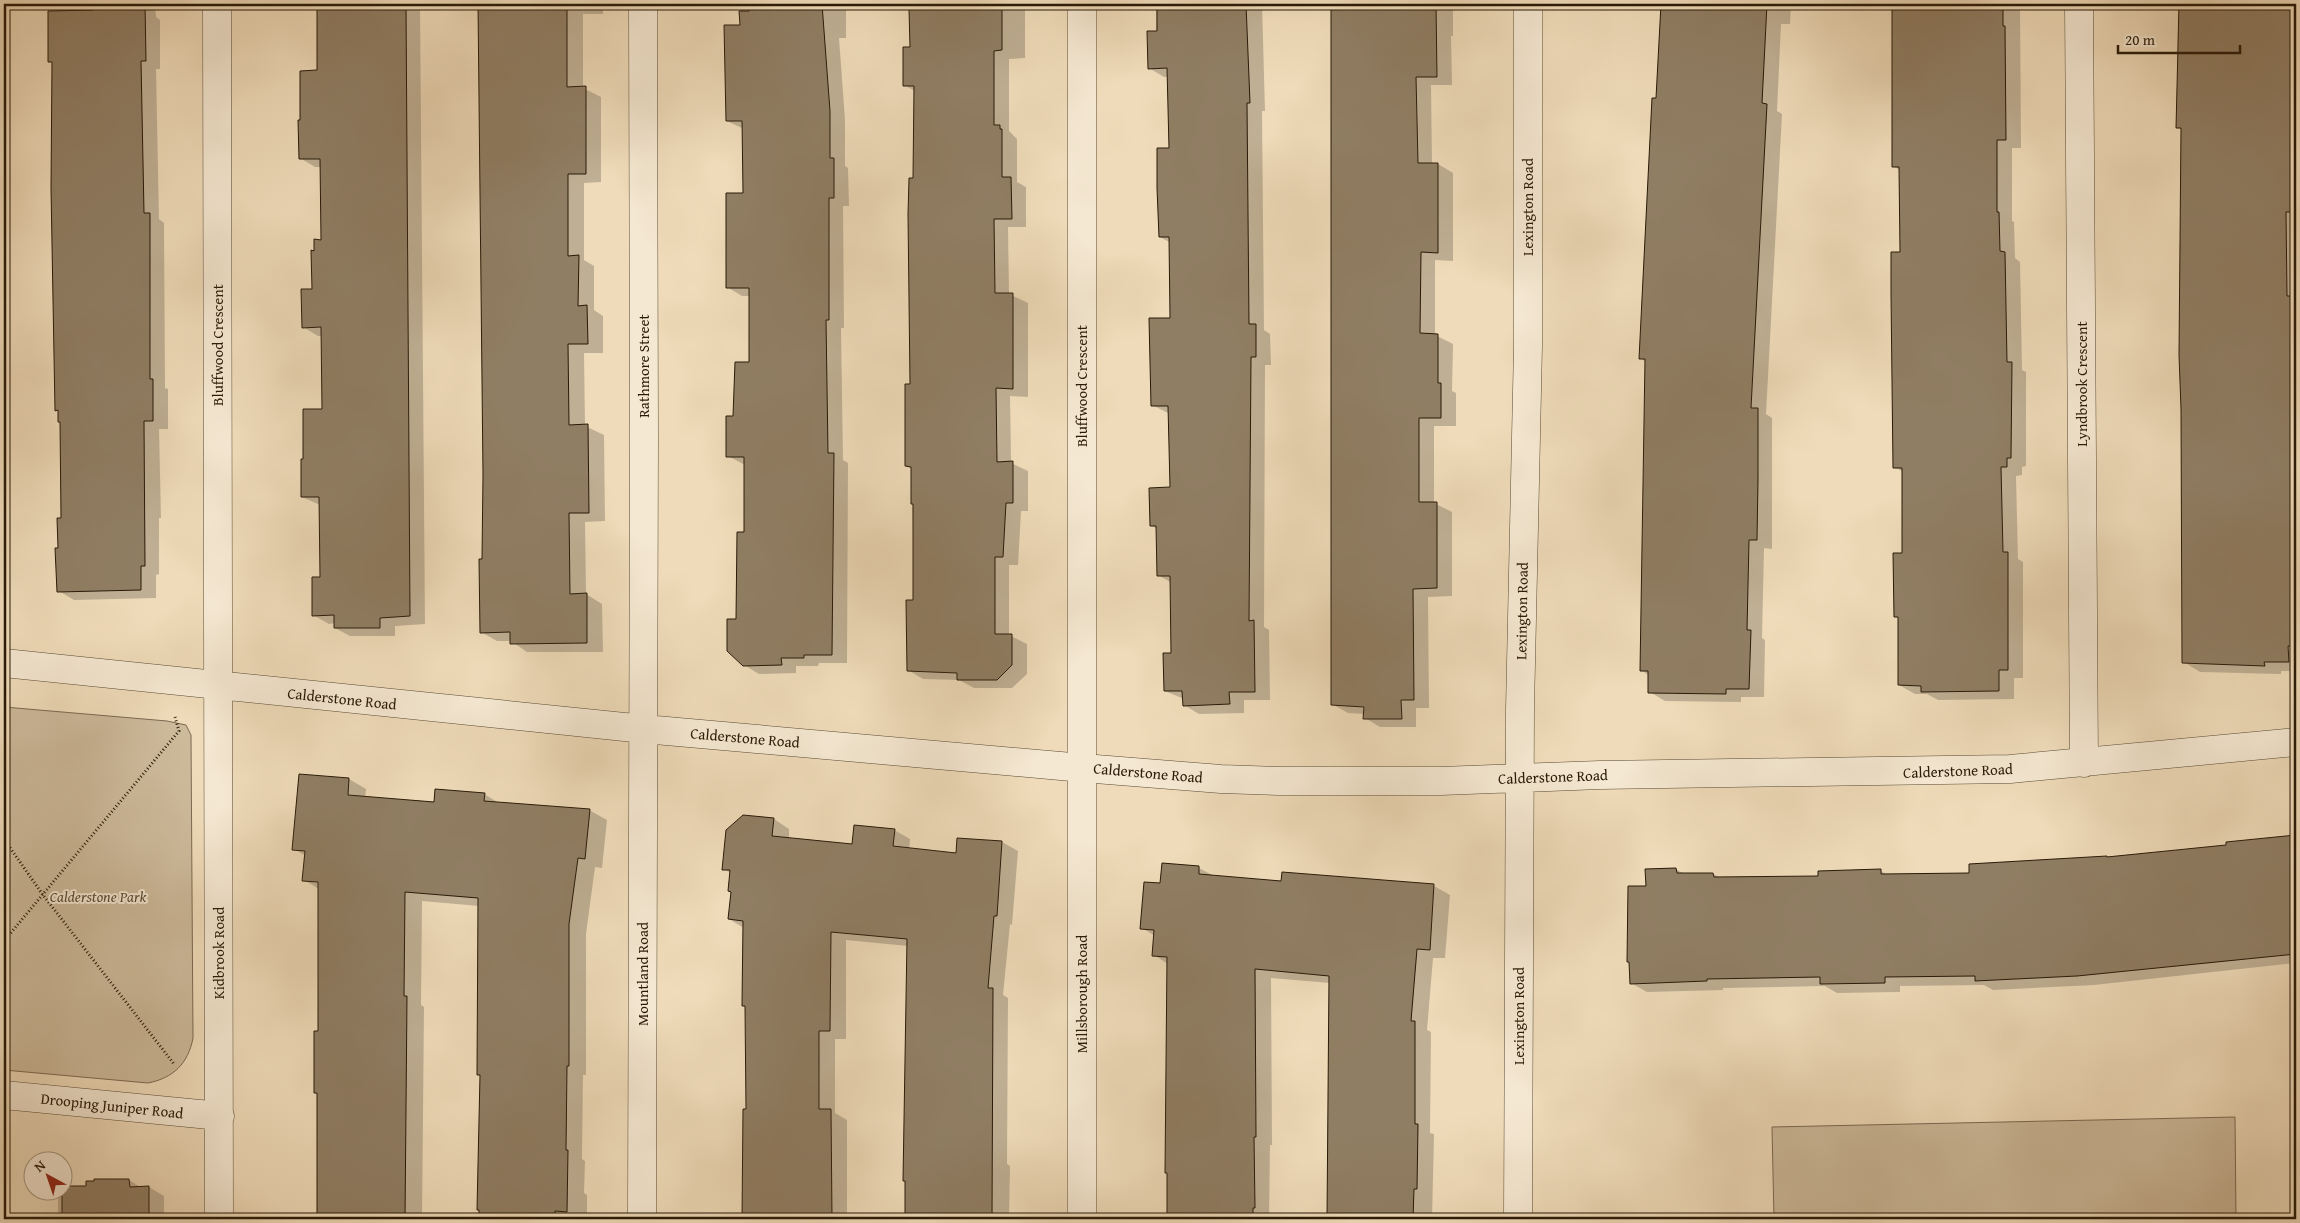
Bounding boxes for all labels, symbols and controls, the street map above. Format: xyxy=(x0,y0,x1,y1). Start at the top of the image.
scale bar xyxy=(2118,22,2240,54)
text: 20 m xyxy=(2125,29,2156,50)
street label: Lexington Road xyxy=(1517,158,1538,256)
street label: Bluffwood Crescent xyxy=(207,283,228,406)
street label: Rathmore Street xyxy=(633,313,654,418)
street label: Lyndbrook Crescent xyxy=(2071,320,2092,447)
street label: Bluffwood Crescent xyxy=(1071,324,1092,447)
street label: Lexington Road xyxy=(1510,562,1533,660)
street label: Calderstone Road xyxy=(286,682,398,715)
street label: Calderstone Road xyxy=(689,722,801,753)
street label: Calderstone Road xyxy=(1092,757,1204,788)
street label: Calderstone Road xyxy=(1903,758,2013,783)
street label: Calderstone Road xyxy=(1498,764,1608,789)
park label: Calderstone Park xyxy=(50,886,147,907)
street label: Kidbrook Road xyxy=(208,907,229,999)
street label: Mountland Road xyxy=(632,922,653,1026)
street label: Millsborough Road xyxy=(1071,935,1092,1053)
street label: Lexington Road xyxy=(1508,967,1529,1065)
street label: Drooping Juniper Road xyxy=(40,1088,184,1123)
north arrow xyxy=(22,1150,72,1200)
text: N xyxy=(30,1155,50,1177)

